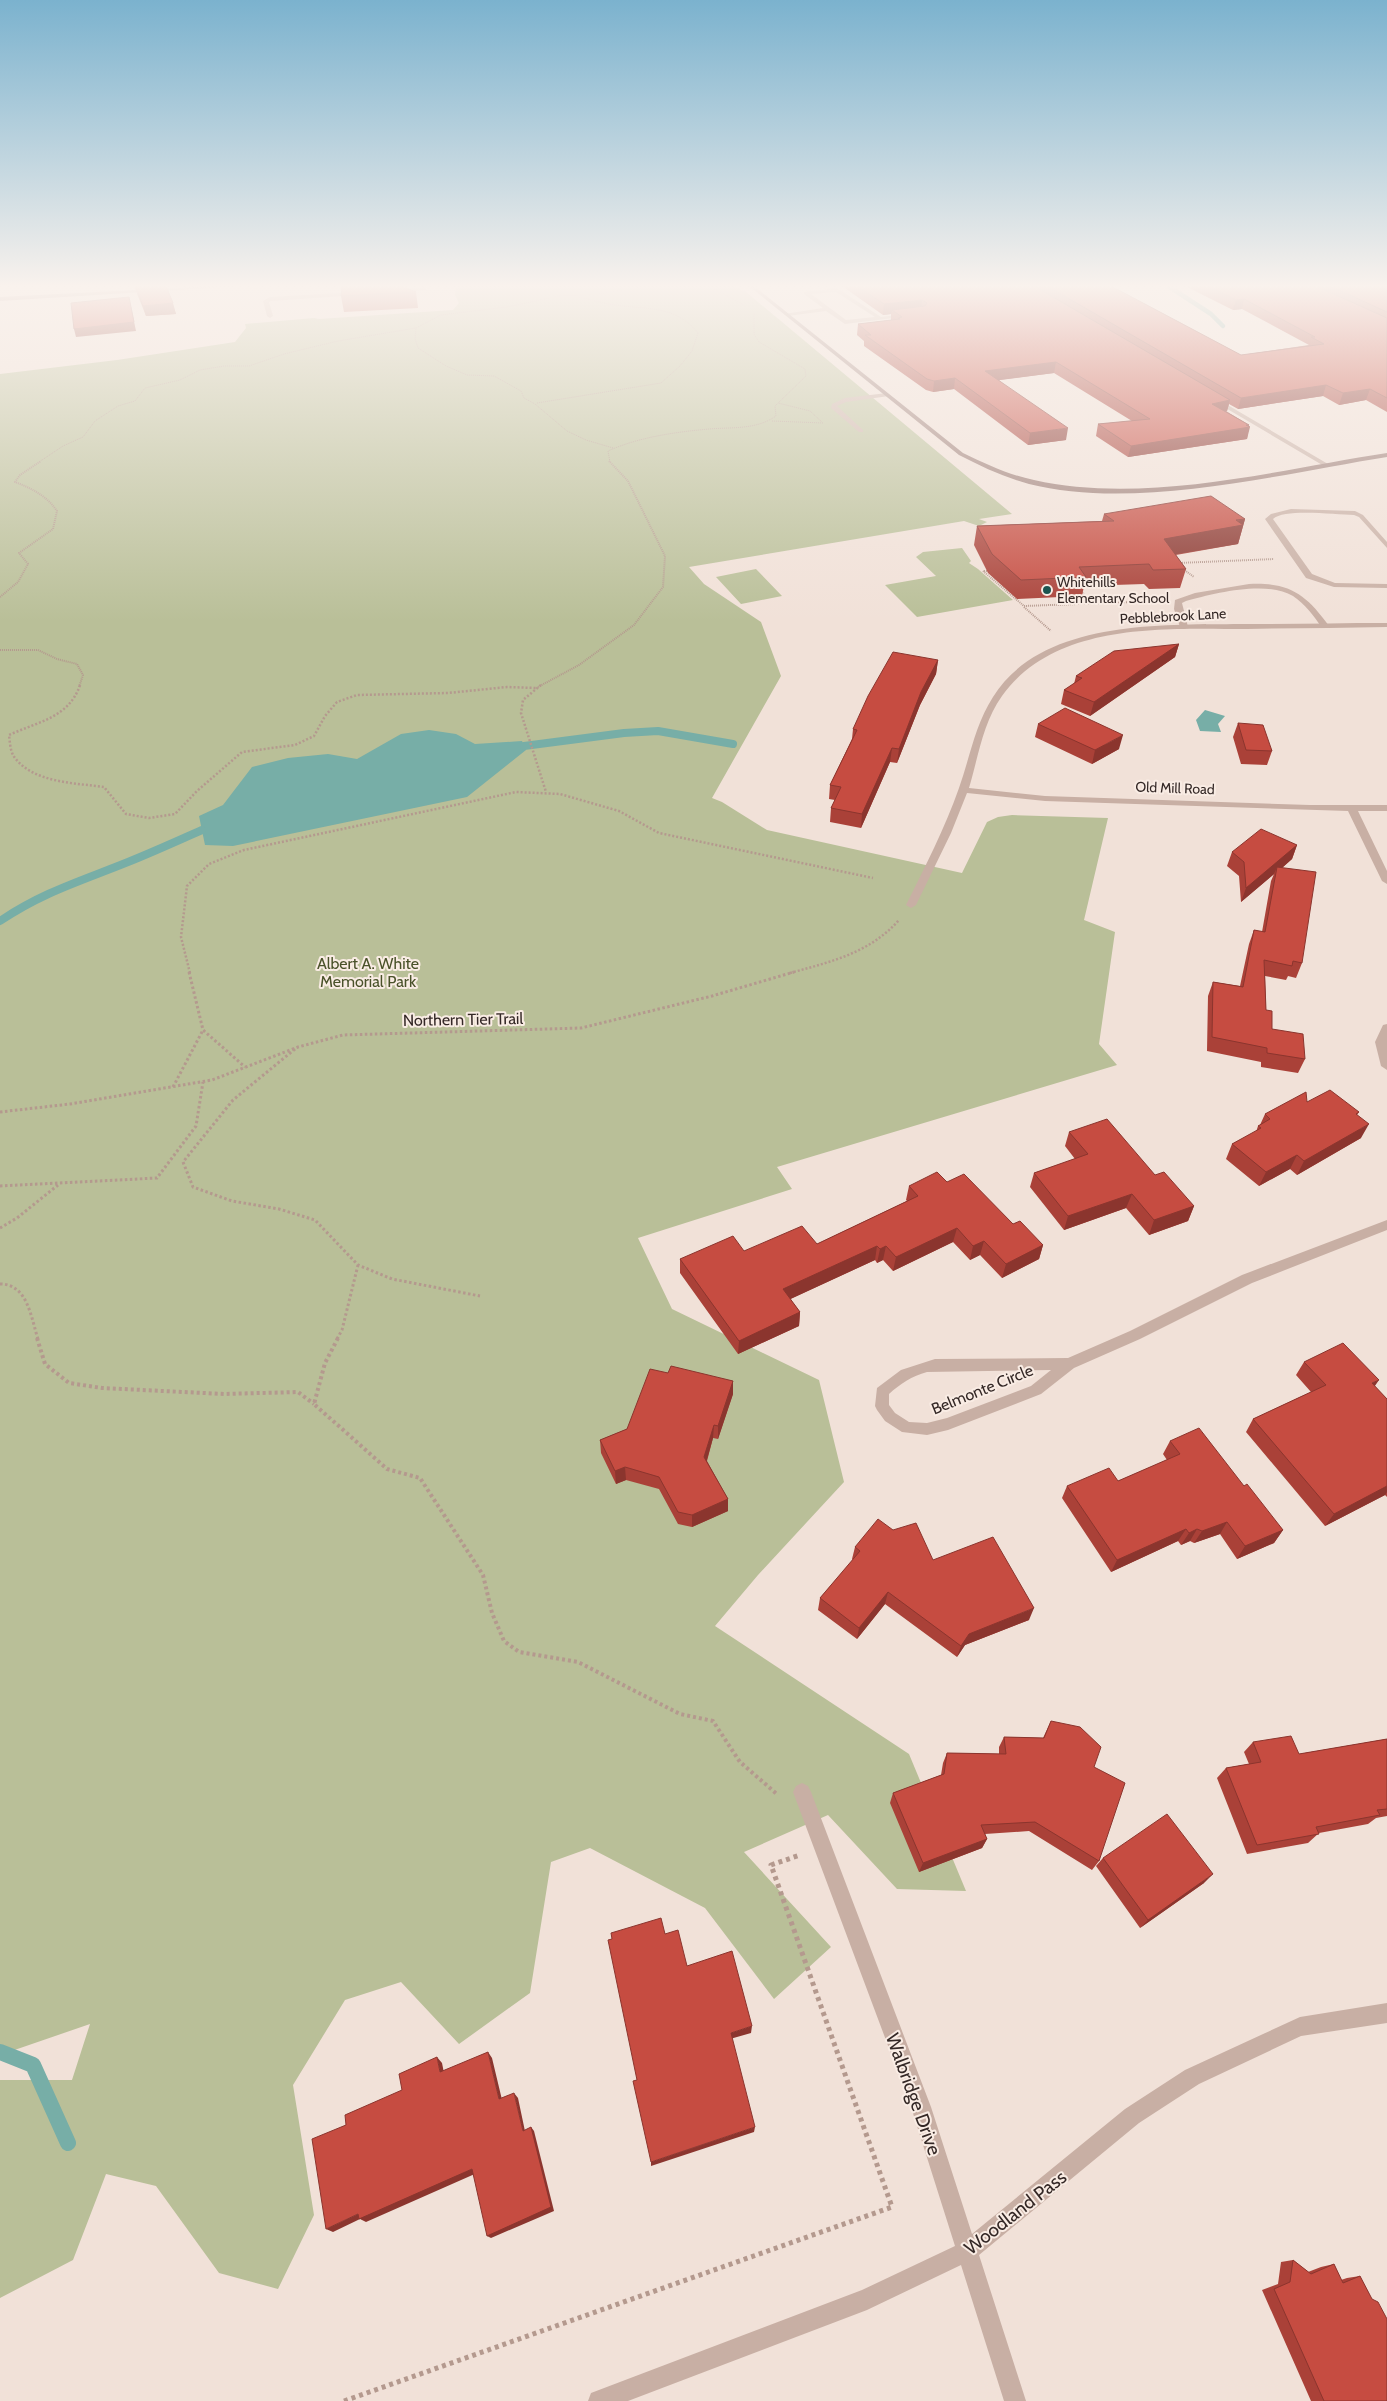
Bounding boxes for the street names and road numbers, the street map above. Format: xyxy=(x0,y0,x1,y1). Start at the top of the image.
street label: Pebblebrook Lane xyxy=(1119,604,1227,628)
street label: Old Mill Road xyxy=(1135,778,1215,798)
street label: Northern Tier Trail xyxy=(403,1009,524,1030)
street label: Belmonte Circle xyxy=(929,1360,1036,1419)
street label: Walbridge Drive xyxy=(881,2030,946,2159)
street label: Woodland Pass xyxy=(960,2165,1071,2259)

